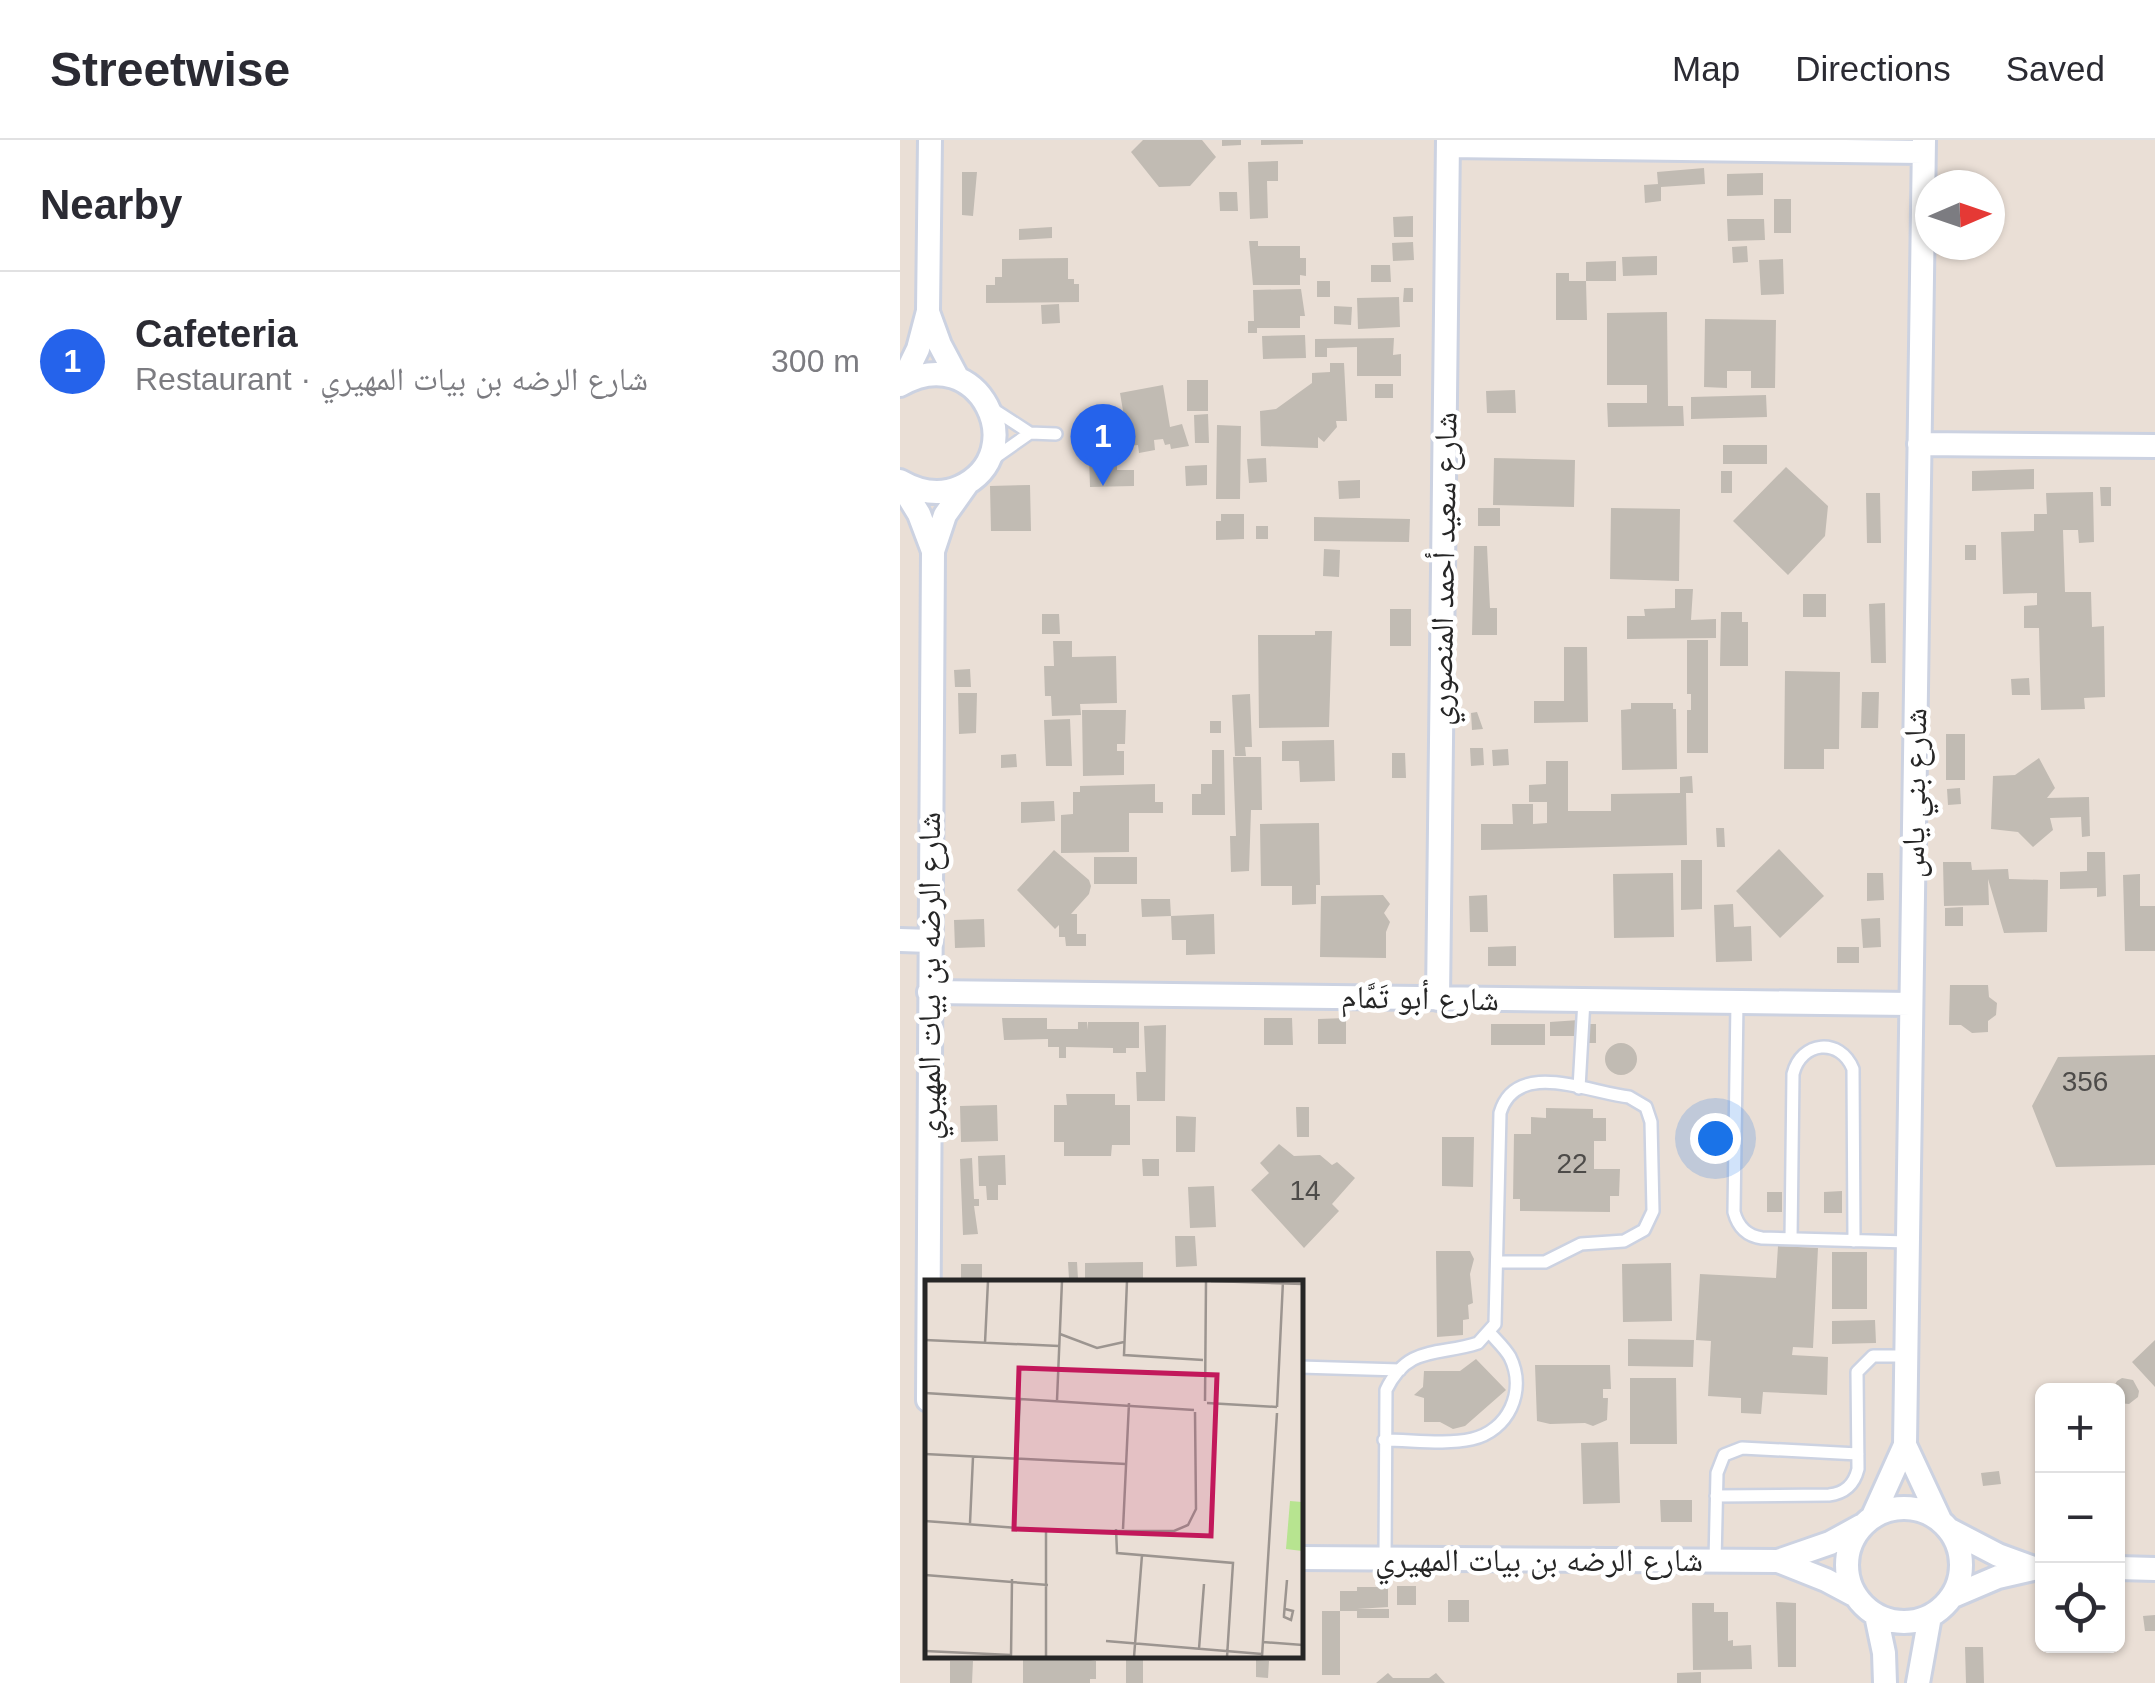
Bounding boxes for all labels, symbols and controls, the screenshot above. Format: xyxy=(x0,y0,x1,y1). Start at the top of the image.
text: Streetwise xyxy=(50,43,290,96)
text: Map xyxy=(1672,49,1740,88)
text: Directions xyxy=(1795,49,1951,88)
text: Saved xyxy=(2006,49,2105,88)
north arrow xyxy=(1915,170,2005,260)
text: Nearby xyxy=(40,181,182,228)
text: Cafeteria xyxy=(135,313,298,355)
text: 1 xyxy=(64,343,81,379)
text: 300 m xyxy=(771,343,860,379)
text: Restaurant · شارع الرضه بن بيات المهيري xyxy=(135,361,648,397)
pin: 1 xyxy=(1070,404,1136,486)
street label: شارع سعيد أحمد المنصوري xyxy=(1422,412,1471,726)
street label: شارع بني ياس xyxy=(1895,708,1941,879)
street label: شارع الرضه بن بيات المهيري xyxy=(911,812,954,1140)
street label: شارع أبو تَمَّام xyxy=(1341,978,1499,1020)
house number: 356 xyxy=(2062,1066,2108,1097)
your location xyxy=(1690,1113,1741,1164)
house number: 22 xyxy=(1556,1148,1588,1179)
house number: 14 xyxy=(1289,1175,1321,1206)
inset map xyxy=(925,1280,1302,1658)
map controls xyxy=(2035,1383,2125,1653)
button: + xyxy=(2035,1383,2125,1473)
button: − xyxy=(2035,1473,2125,1563)
street label: شارع الرضه بن بيات المهيري xyxy=(1375,1542,1703,1585)
button: locate xyxy=(2035,1563,2125,1653)

